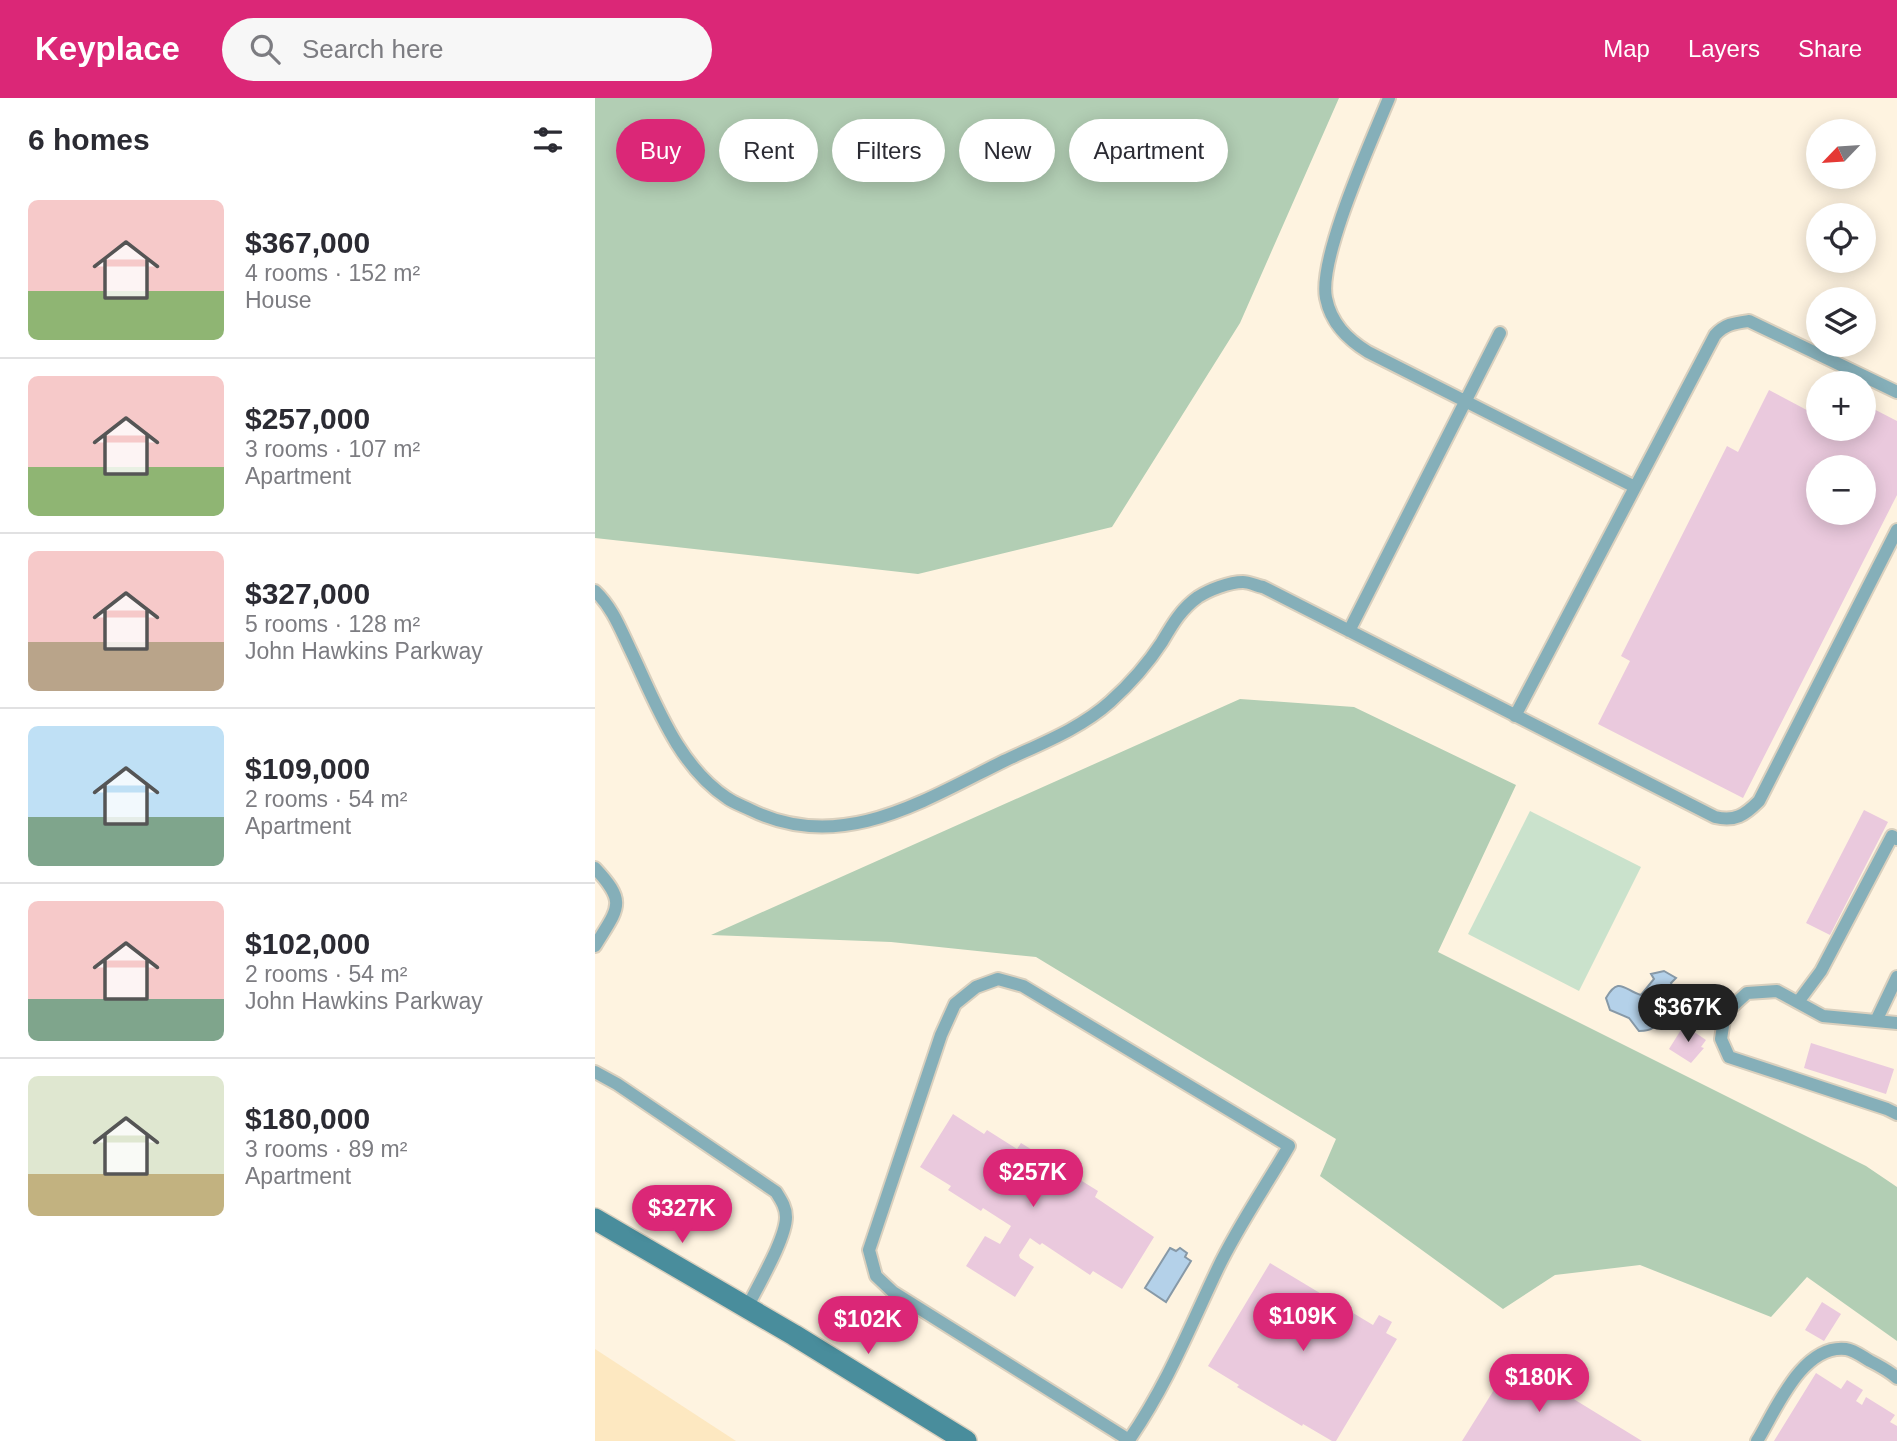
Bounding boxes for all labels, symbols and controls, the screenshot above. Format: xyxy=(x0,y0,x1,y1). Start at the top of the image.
search box xyxy=(222,18,712,81)
text: Keyplace xyxy=(35,30,180,67)
icon: search xyxy=(246,30,284,68)
text: Search here xyxy=(302,34,444,64)
text: Map xyxy=(1603,35,1650,62)
text: Layers xyxy=(1688,35,1760,62)
text: Share xyxy=(1798,35,1862,62)
chip: Buy xyxy=(616,119,705,182)
chip: Rent xyxy=(719,119,818,182)
chip: Filters xyxy=(832,119,945,182)
chip: New xyxy=(959,119,1055,182)
chip: Apartment xyxy=(1069,119,1228,182)
north arrow xyxy=(1806,119,1876,189)
map controls xyxy=(1806,119,1876,525)
icon: filters xyxy=(529,121,567,159)
text: 6 homes xyxy=(28,123,150,156)
button: locate xyxy=(1806,203,1876,273)
text: $367,000 xyxy=(245,226,370,259)
icon: home xyxy=(84,228,168,312)
text: 4 rooms · 152 m² xyxy=(245,260,420,286)
text: House xyxy=(245,287,311,313)
button: layers xyxy=(1806,287,1876,357)
button: + xyxy=(1806,371,1876,441)
text: $257,000 xyxy=(245,402,370,435)
icon: home xyxy=(84,404,168,488)
text: 3 rooms · 107 m² xyxy=(245,436,420,462)
button: − xyxy=(1806,455,1876,525)
text: Apartment xyxy=(245,463,351,489)
text: $327,000 xyxy=(245,577,370,610)
icon: home xyxy=(84,579,168,663)
text: 5 rooms · 128 m² xyxy=(245,611,420,637)
text: John Hawkins Parkway xyxy=(245,638,483,664)
text: $109,000 xyxy=(245,752,370,785)
icon: home xyxy=(84,754,168,838)
text: 2 rooms · 54 m² xyxy=(245,786,407,812)
text: Apartment xyxy=(245,813,351,839)
text: $102,000 xyxy=(245,927,370,960)
icon: home xyxy=(84,929,168,1013)
text: 2 rooms · 54 m² xyxy=(245,961,407,987)
pin: $367K xyxy=(1639,984,1737,1044)
text: John Hawkins Parkway xyxy=(245,988,483,1014)
text: $367K xyxy=(1654,994,1722,1020)
text: $180,000 xyxy=(245,1102,370,1135)
icon: home xyxy=(84,1104,168,1188)
text: 3 rooms · 89 m² xyxy=(245,1136,407,1162)
pin: $257K xyxy=(984,1150,1082,1209)
text: $257K xyxy=(999,1159,1067,1185)
text: Apartment xyxy=(245,1163,351,1189)
pin: $327K xyxy=(633,1186,731,1245)
text: $327K xyxy=(648,1195,716,1221)
pin: $109K xyxy=(1254,1294,1352,1353)
pin: $102K xyxy=(819,1296,917,1356)
text: $109K xyxy=(1269,1303,1337,1329)
text: $102K xyxy=(834,1306,902,1332)
pin: $180K xyxy=(1490,1354,1588,1414)
text: $180K xyxy=(1505,1364,1573,1390)

